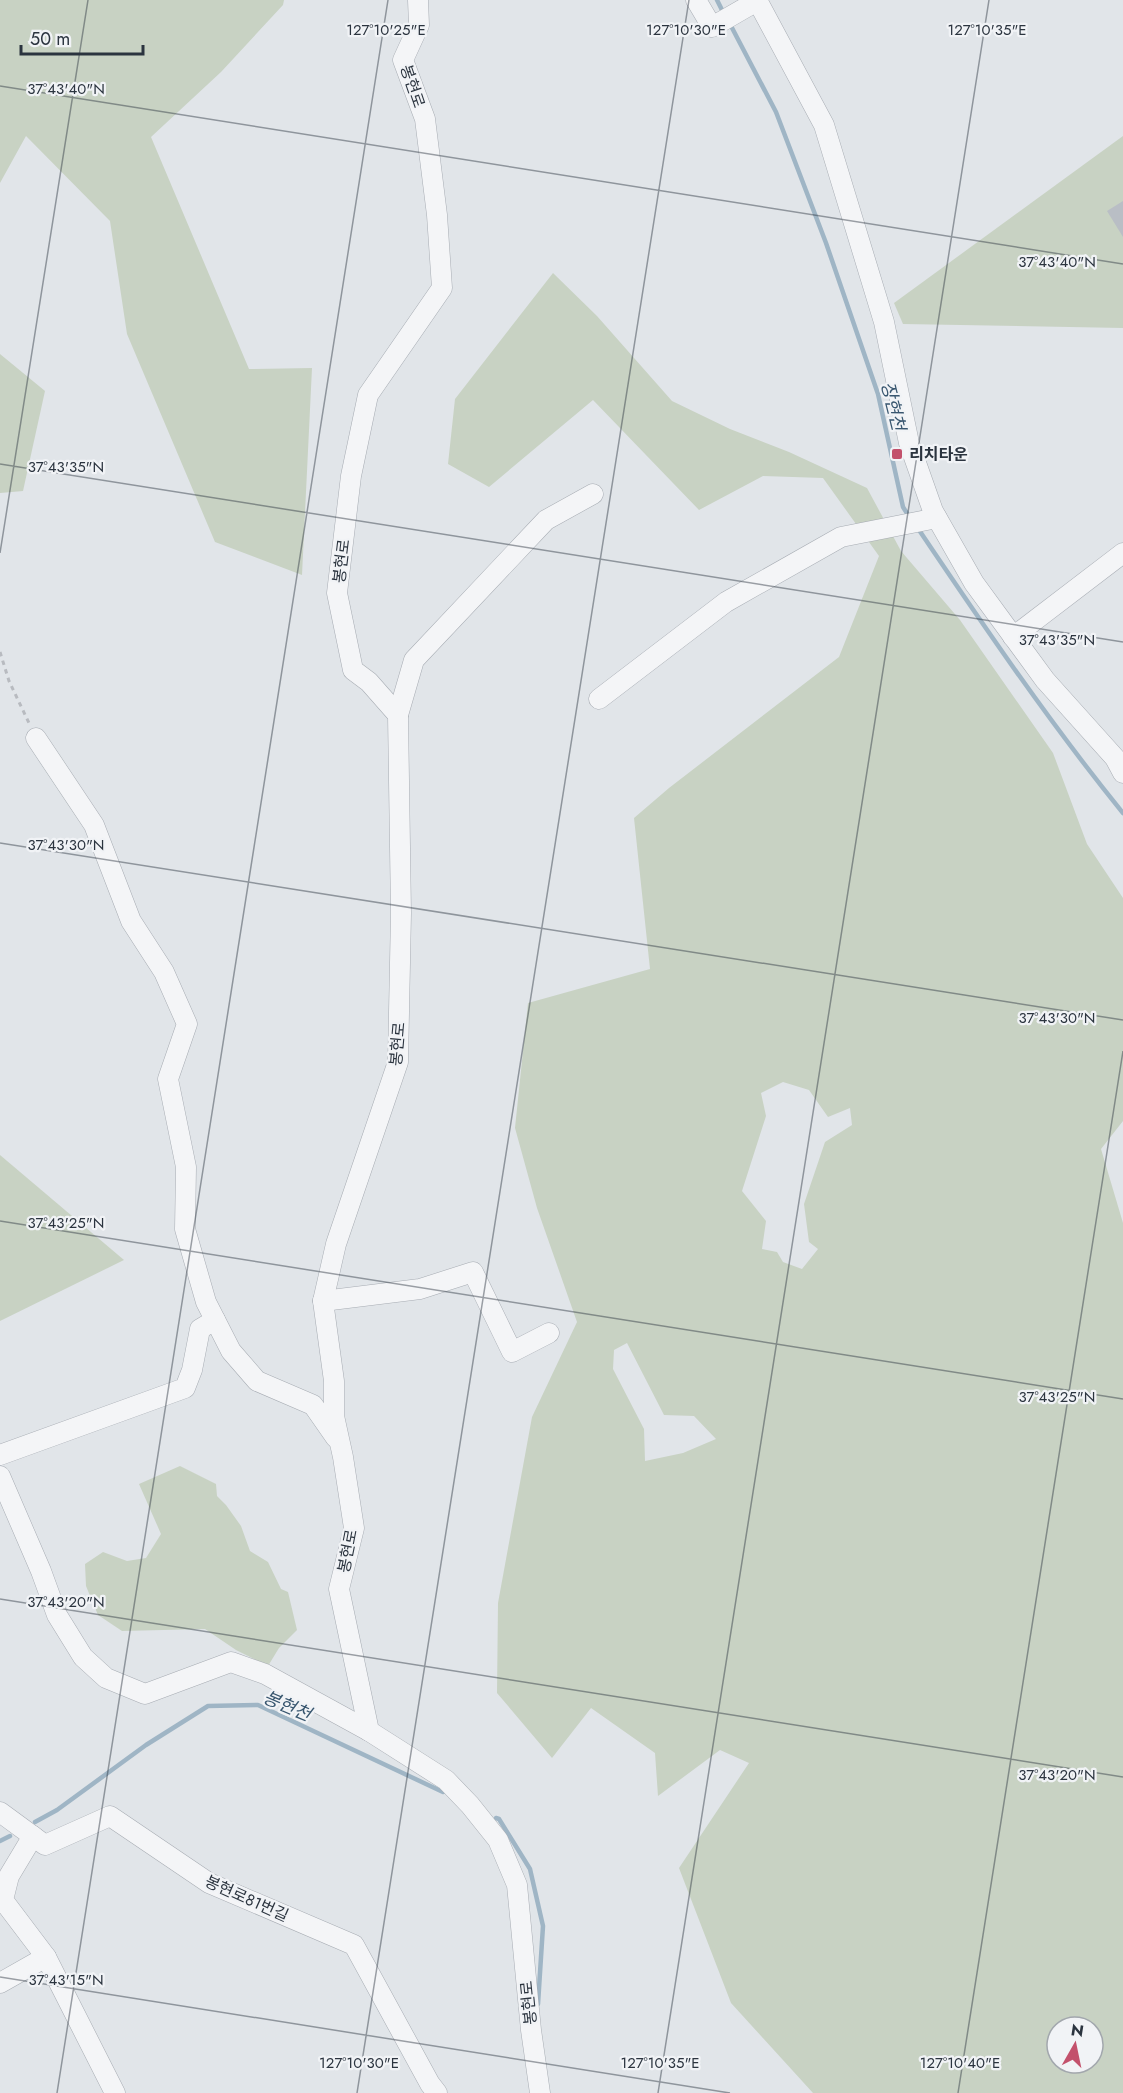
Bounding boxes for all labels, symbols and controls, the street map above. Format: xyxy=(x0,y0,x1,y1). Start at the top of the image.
scale bar xyxy=(21,18,142,56)
text: 127°10'25"E xyxy=(346,19,426,41)
text: 127°10'30"E xyxy=(646,19,726,41)
text: 127°10'35"E xyxy=(947,19,1027,41)
text: 50 m xyxy=(30,26,70,52)
street label: 봉현로 xyxy=(394,62,431,111)
text: 37°43'40"N xyxy=(27,78,105,100)
text: 37°43'40"N xyxy=(1018,251,1096,273)
water label: 장현천 xyxy=(874,379,912,436)
place label: 리치타운 xyxy=(909,443,968,466)
marker: 리치타운 xyxy=(890,447,904,461)
text: 37°43'35"N xyxy=(28,456,104,478)
street label: 봉현로 xyxy=(327,537,356,584)
text: 37°43'35"N xyxy=(1019,629,1095,651)
text: 37°43'30"N xyxy=(27,834,105,856)
text: 37°43'30"N xyxy=(1018,1007,1096,1029)
street label: 봉현로 xyxy=(384,1021,411,1067)
text: 37°43'25"N xyxy=(28,1212,104,1234)
text: 37°43'25"N xyxy=(1019,1386,1095,1408)
street label: 봉현로 xyxy=(332,1527,363,1575)
text: 37°43'20"N xyxy=(27,1591,105,1613)
water label: 봉현천 xyxy=(259,1684,317,1729)
text: 37°43'20"N xyxy=(1018,1764,1096,1786)
street label: 봉현로81번길 xyxy=(201,1870,292,1927)
text: 37°43'15"N xyxy=(28,1969,104,1991)
street label: 봉현로 xyxy=(515,1980,542,2026)
north arrow xyxy=(1045,2015,1105,2075)
text: N xyxy=(1069,2018,1085,2043)
text: 127°10'30"E xyxy=(319,2052,399,2074)
text: 127°10'35"E xyxy=(620,2052,700,2074)
text: 127°10'40"E xyxy=(920,2052,1000,2074)

